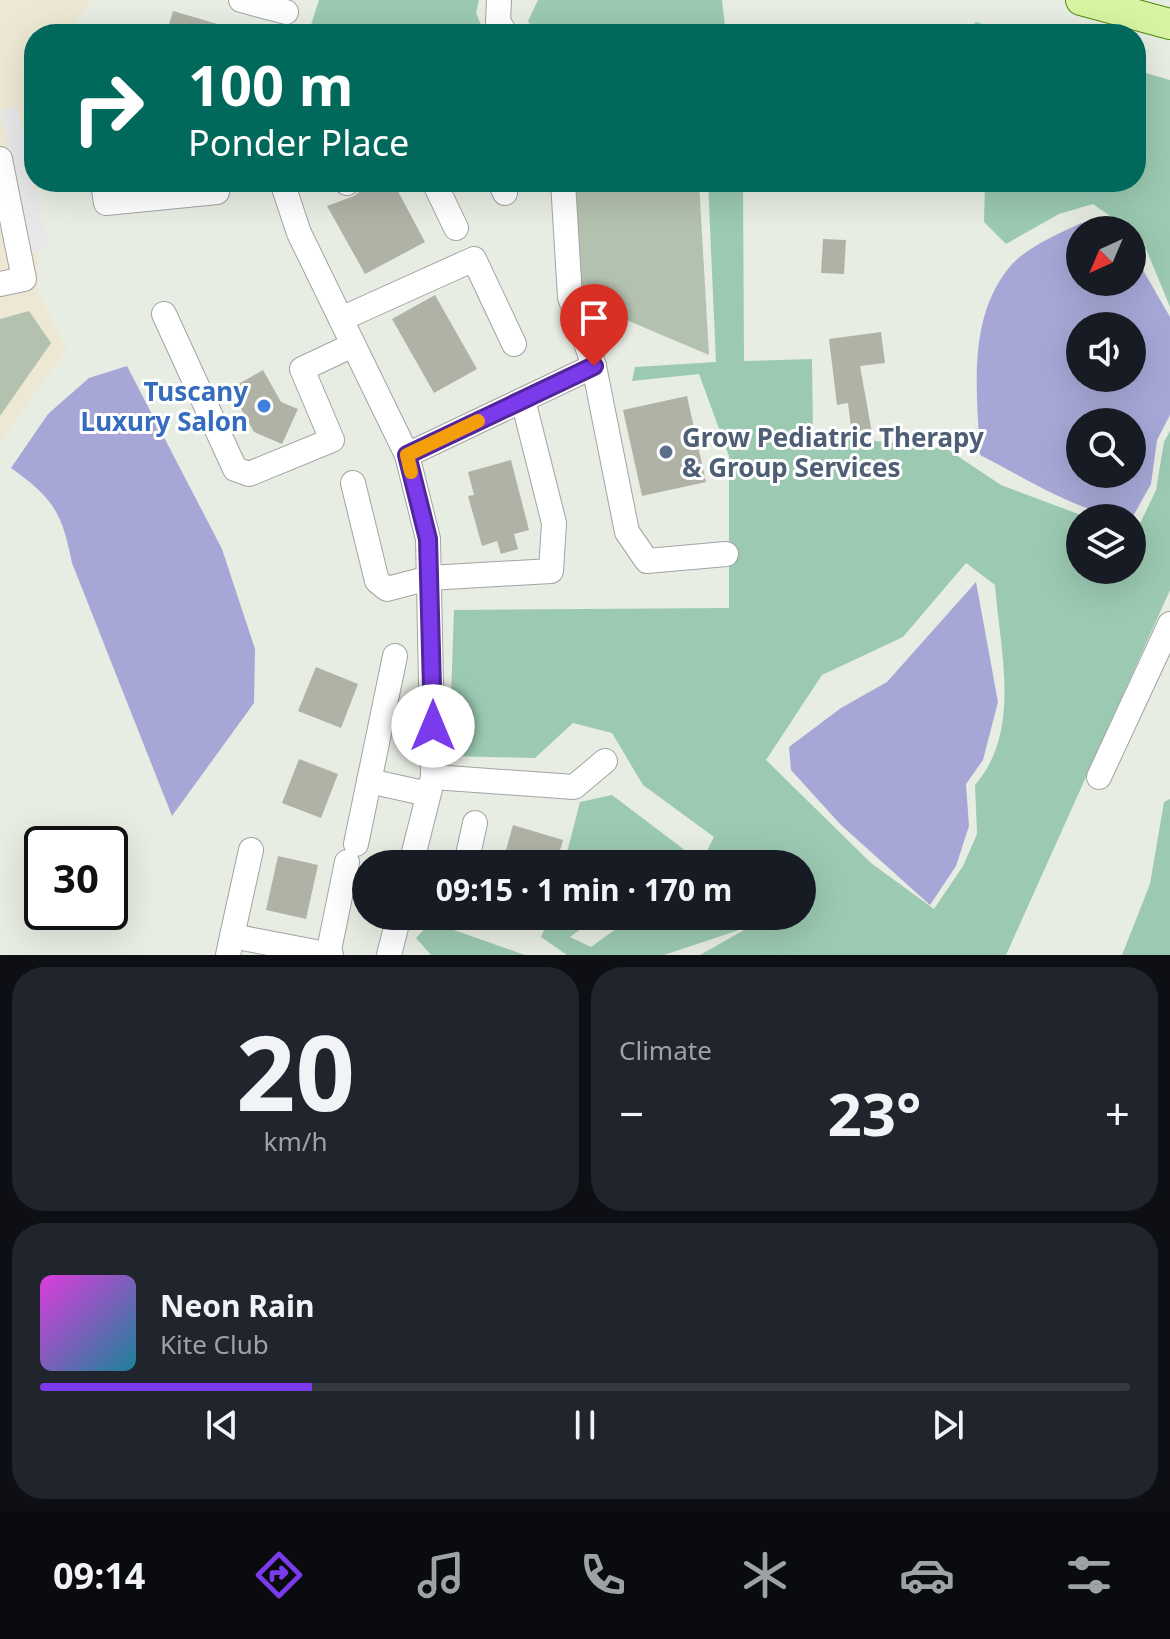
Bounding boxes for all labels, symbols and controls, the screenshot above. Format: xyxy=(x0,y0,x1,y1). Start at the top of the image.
text: 100 m xyxy=(188,46,353,122)
icon: right xyxy=(56,56,160,160)
text: Ponder Place xyxy=(188,118,409,167)
north arrow xyxy=(1066,216,1146,296)
map controls xyxy=(1066,216,1146,584)
pin xyxy=(560,284,628,366)
icon: arrive xyxy=(572,296,616,340)
button: sound xyxy=(1066,312,1146,392)
place label: Tuscany Luxury Salon xyxy=(81,373,248,439)
marker: Tuscany Luxury Salon xyxy=(255,397,273,415)
button: search xyxy=(1066,408,1146,488)
place label: Grow Pediatric Therapy & Group Services xyxy=(682,419,984,485)
marker: Grow Pediatric Therapy & Group Services xyxy=(657,443,675,461)
button: layers xyxy=(1066,504,1146,584)
position arrow xyxy=(391,684,475,768)
speed limit sign: 30 xyxy=(24,826,128,930)
text: 09:15 · 1 min · 170 m xyxy=(436,869,732,910)
text: 20 xyxy=(236,1000,355,1141)
text: Climate xyxy=(619,1032,712,1068)
text: 23° xyxy=(827,1072,922,1154)
text: − xyxy=(619,1083,644,1143)
text: + xyxy=(1105,1083,1130,1143)
text: km/h xyxy=(264,1123,327,1159)
text: Neon Rain xyxy=(160,1285,314,1326)
text: Kite Club xyxy=(160,1326,269,1362)
icon: previous xyxy=(200,1403,244,1447)
icon: pause xyxy=(563,1403,607,1447)
icon: next xyxy=(926,1403,970,1447)
icon: directions xyxy=(251,1547,307,1603)
icon: music xyxy=(413,1547,469,1603)
icon: phone xyxy=(575,1547,631,1603)
icon: climate xyxy=(737,1547,793,1603)
icon: car xyxy=(899,1547,955,1603)
icon: filters xyxy=(1061,1547,1117,1603)
text: 09:14 xyxy=(53,1551,145,1600)

